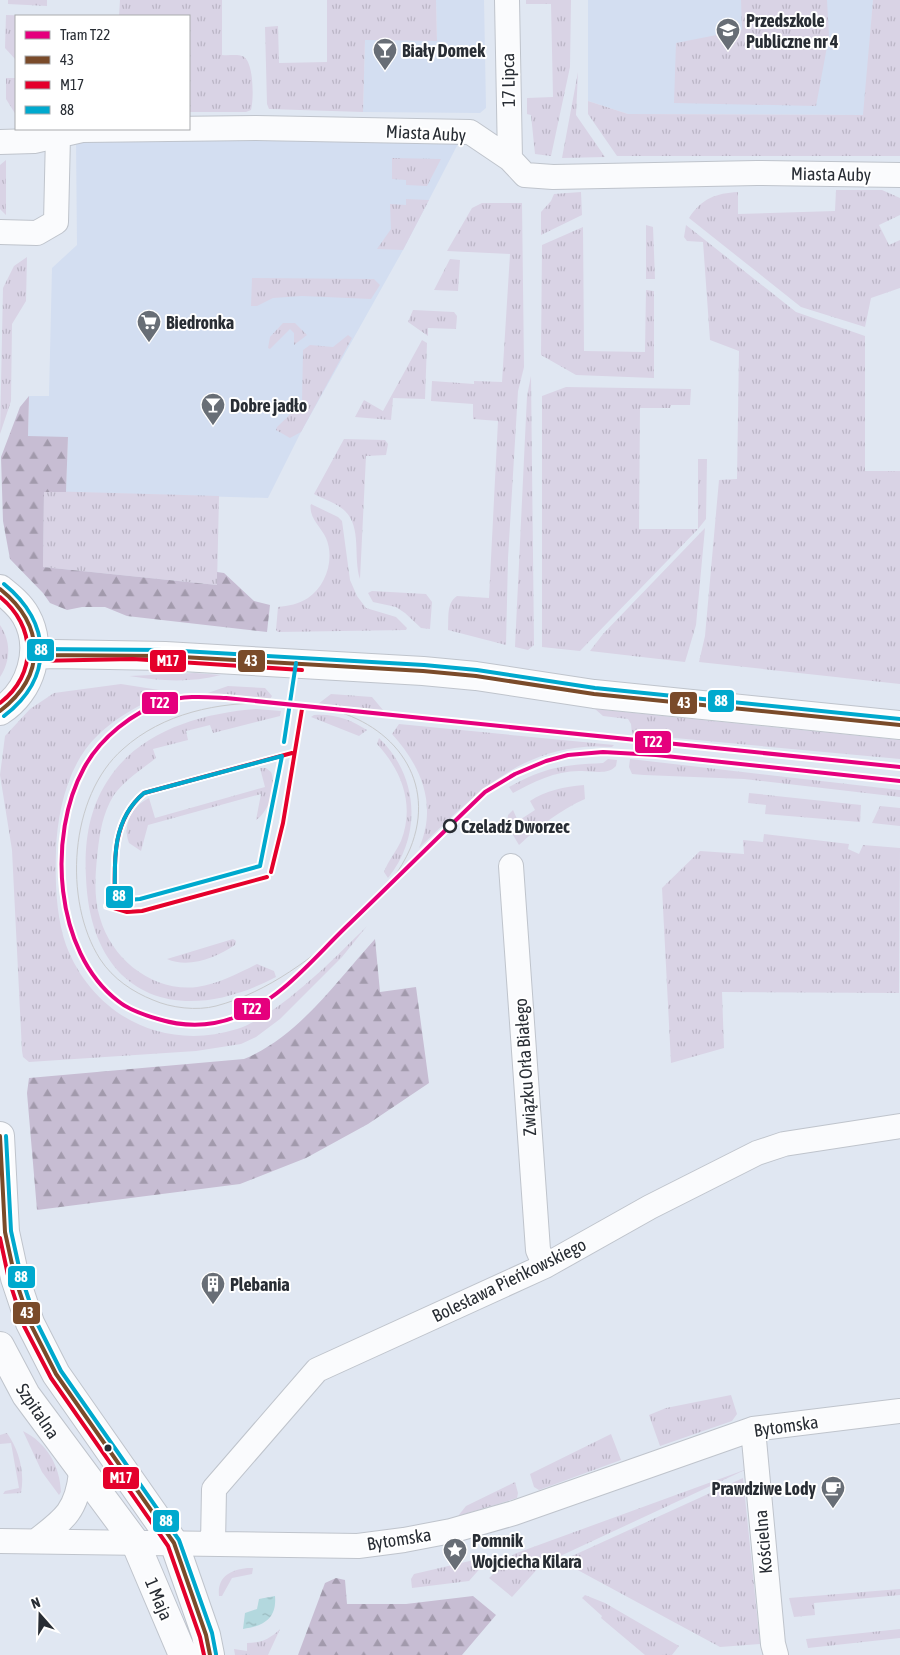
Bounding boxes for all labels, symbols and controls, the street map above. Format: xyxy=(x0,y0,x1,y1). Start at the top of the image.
place label: Przedszkole Publiczne nr 4 xyxy=(746,10,838,52)
legend xyxy=(15,15,190,130)
school or university icon: Przedszkole Publiczne nr 4 xyxy=(715,17,741,51)
text: Tram T22 xyxy=(60,26,110,43)
bar icon: Biały Domek xyxy=(372,37,398,71)
place label: Biały Domek xyxy=(402,40,486,61)
text: 43 xyxy=(60,51,74,68)
street label: 17 Lipca xyxy=(497,53,519,107)
text: M17 xyxy=(60,76,84,93)
text: 88 xyxy=(60,101,74,118)
street label: Miasta Auby xyxy=(385,120,467,146)
street label: Miasta Auby xyxy=(791,163,871,185)
supermarket icon: Biedronka xyxy=(136,309,162,343)
place label: Biedronka xyxy=(166,312,234,333)
bar icon: Dobre jadło xyxy=(200,392,226,426)
place label: Dobre jadło xyxy=(230,395,307,416)
line badge: 88 xyxy=(26,638,55,662)
text: 88 xyxy=(34,642,48,658)
line badge: M17 xyxy=(149,649,187,673)
line badge: 43 xyxy=(237,649,266,673)
text: M17 xyxy=(157,653,179,669)
text: 43 xyxy=(243,653,258,669)
line badge: 88 xyxy=(707,689,735,713)
line badge: T22 xyxy=(141,691,179,715)
line badge: 43 xyxy=(669,691,698,715)
text: 88 xyxy=(714,693,728,709)
text: T22 xyxy=(150,695,170,711)
text: 43 xyxy=(676,695,691,711)
line badge: T22 xyxy=(634,730,672,754)
text: T22 xyxy=(643,734,663,750)
place label: Czeladź Dworzec xyxy=(461,816,570,837)
marker: Czeladź Dworzec xyxy=(443,819,457,833)
line badge: 88 xyxy=(105,885,134,909)
text: 88 xyxy=(112,888,126,904)
line badge: T22 xyxy=(233,997,271,1021)
street label: Związku Orła Białego xyxy=(510,997,540,1137)
text: T22 xyxy=(242,1001,262,1017)
street label: Bolesława Pieńkowskiego xyxy=(429,1234,589,1326)
line badge: 88 xyxy=(7,1265,36,1289)
text: 88 xyxy=(14,1269,28,1285)
building icon: Plebania xyxy=(200,1271,226,1305)
place label: Plebania xyxy=(230,1274,290,1295)
line badge: 43 xyxy=(12,1301,41,1325)
text: 43 xyxy=(19,1305,34,1321)
street label: Szpitalna xyxy=(12,1379,64,1443)
street label: Bytomska xyxy=(752,1411,820,1441)
unlabelled marker xyxy=(103,1443,113,1453)
line badge: M17 xyxy=(102,1466,140,1490)
text: M17 xyxy=(110,1470,132,1486)
cafe icon: Prawdziwe Lody xyxy=(820,1475,846,1509)
place label: Prawdziwe Lody xyxy=(712,1478,817,1499)
line badge: 88 xyxy=(152,1509,180,1533)
street label: Kościelna xyxy=(750,1509,776,1575)
text: 88 xyxy=(159,1513,173,1529)
street label: Bytomska xyxy=(365,1524,433,1554)
place label: Pomnik Wojciecha Kilara xyxy=(471,1530,582,1572)
place icon: Pomnik Wojciecha Kilara xyxy=(442,1537,468,1571)
street label: 1 Maja xyxy=(141,1575,177,1623)
north arrow xyxy=(15,1590,65,1640)
text: N xyxy=(29,1594,42,1612)

